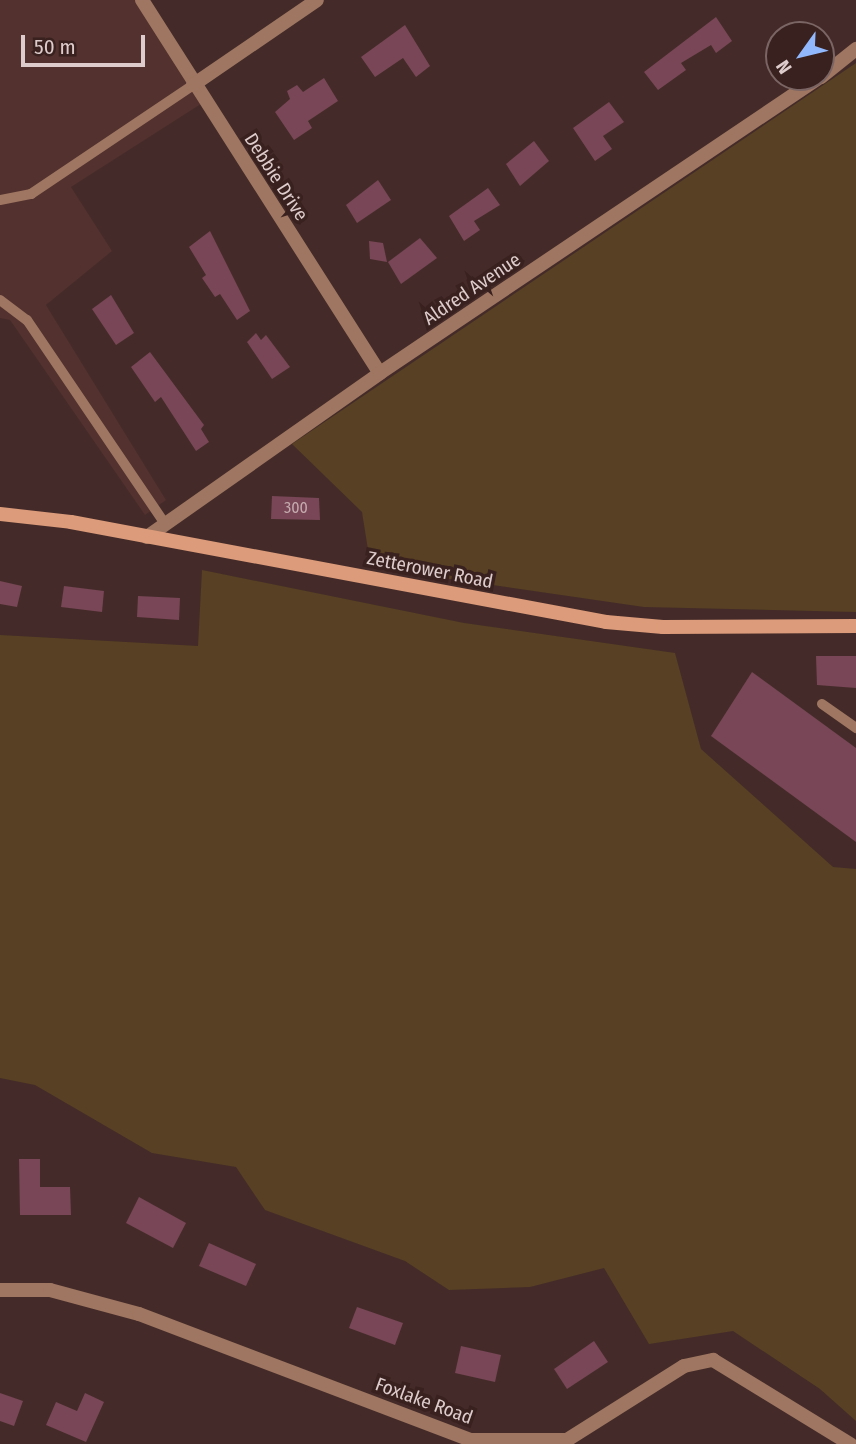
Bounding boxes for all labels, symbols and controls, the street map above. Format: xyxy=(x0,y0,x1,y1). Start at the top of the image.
scale bar xyxy=(24,21,149,65)
north arrow xyxy=(765,21,835,91)
text: 50 m xyxy=(34,34,76,60)
text: N xyxy=(771,56,797,78)
street label: Debbie Drive xyxy=(239,129,313,225)
street label: Aldred Avenue xyxy=(419,248,525,330)
house number: 300 xyxy=(284,498,308,518)
street label: Zetterower Road xyxy=(365,547,495,593)
street label: Foxlake Road xyxy=(372,1373,476,1429)

